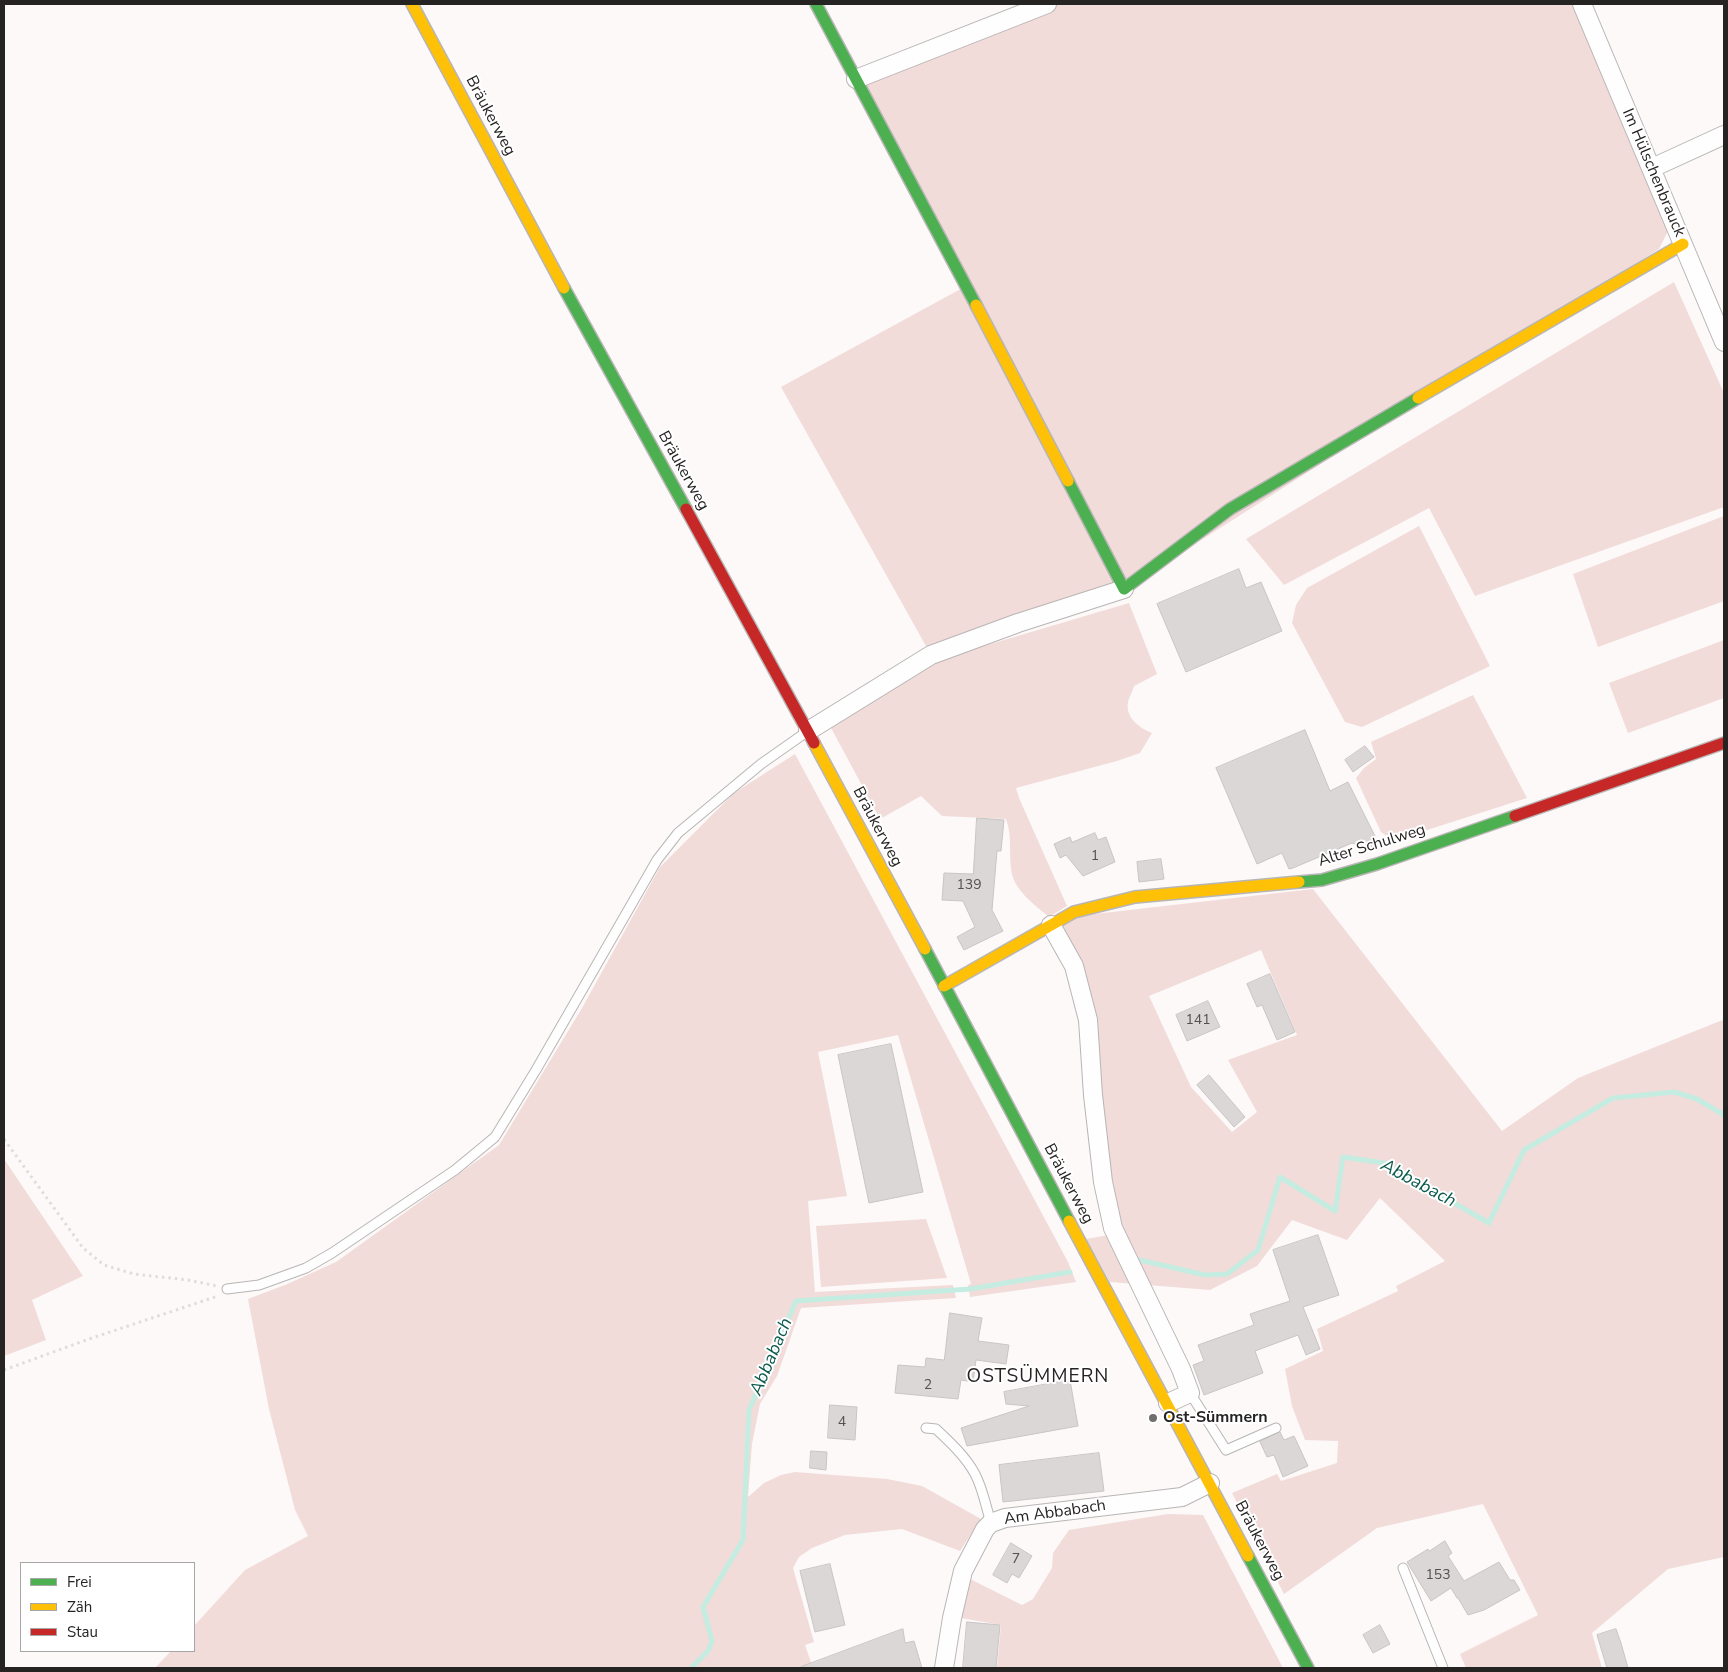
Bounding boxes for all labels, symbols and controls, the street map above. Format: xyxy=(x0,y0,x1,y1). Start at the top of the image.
street label: Bräukerweg xyxy=(461,73,519,159)
street label: Im Hülschenbrauck xyxy=(1617,106,1689,240)
street label: Bräukerweg xyxy=(653,428,713,514)
street label: Bräukerweg xyxy=(848,784,906,870)
street label: Alter Schulweg xyxy=(1316,821,1428,871)
house number: 1 xyxy=(1091,849,1099,865)
house number: 139 xyxy=(956,878,982,894)
house number: 141 xyxy=(1185,1013,1211,1029)
street label: Bräukerweg xyxy=(1039,1141,1097,1227)
water label: Abbabach xyxy=(1377,1155,1459,1213)
water label: Abbabach xyxy=(746,1315,798,1399)
district label: OSTSÜMMERN xyxy=(965,1366,1111,1388)
house number: 2 xyxy=(924,1378,932,1394)
place label: Ost-Sümmern xyxy=(1163,1408,1268,1428)
marker: Ost-Sümmern xyxy=(1147,1412,1159,1424)
house number: 4 xyxy=(838,1415,846,1431)
street label: Am Abbabach xyxy=(1003,1496,1107,1530)
street label: Bräukerweg xyxy=(1230,1498,1288,1584)
house number: 7 xyxy=(1012,1552,1020,1568)
legend xyxy=(20,1562,195,1652)
house number: 153 xyxy=(1425,1568,1451,1584)
text: Frei xyxy=(67,1572,92,1592)
text: Zäh xyxy=(67,1597,92,1617)
text: Stau xyxy=(67,1622,98,1642)

